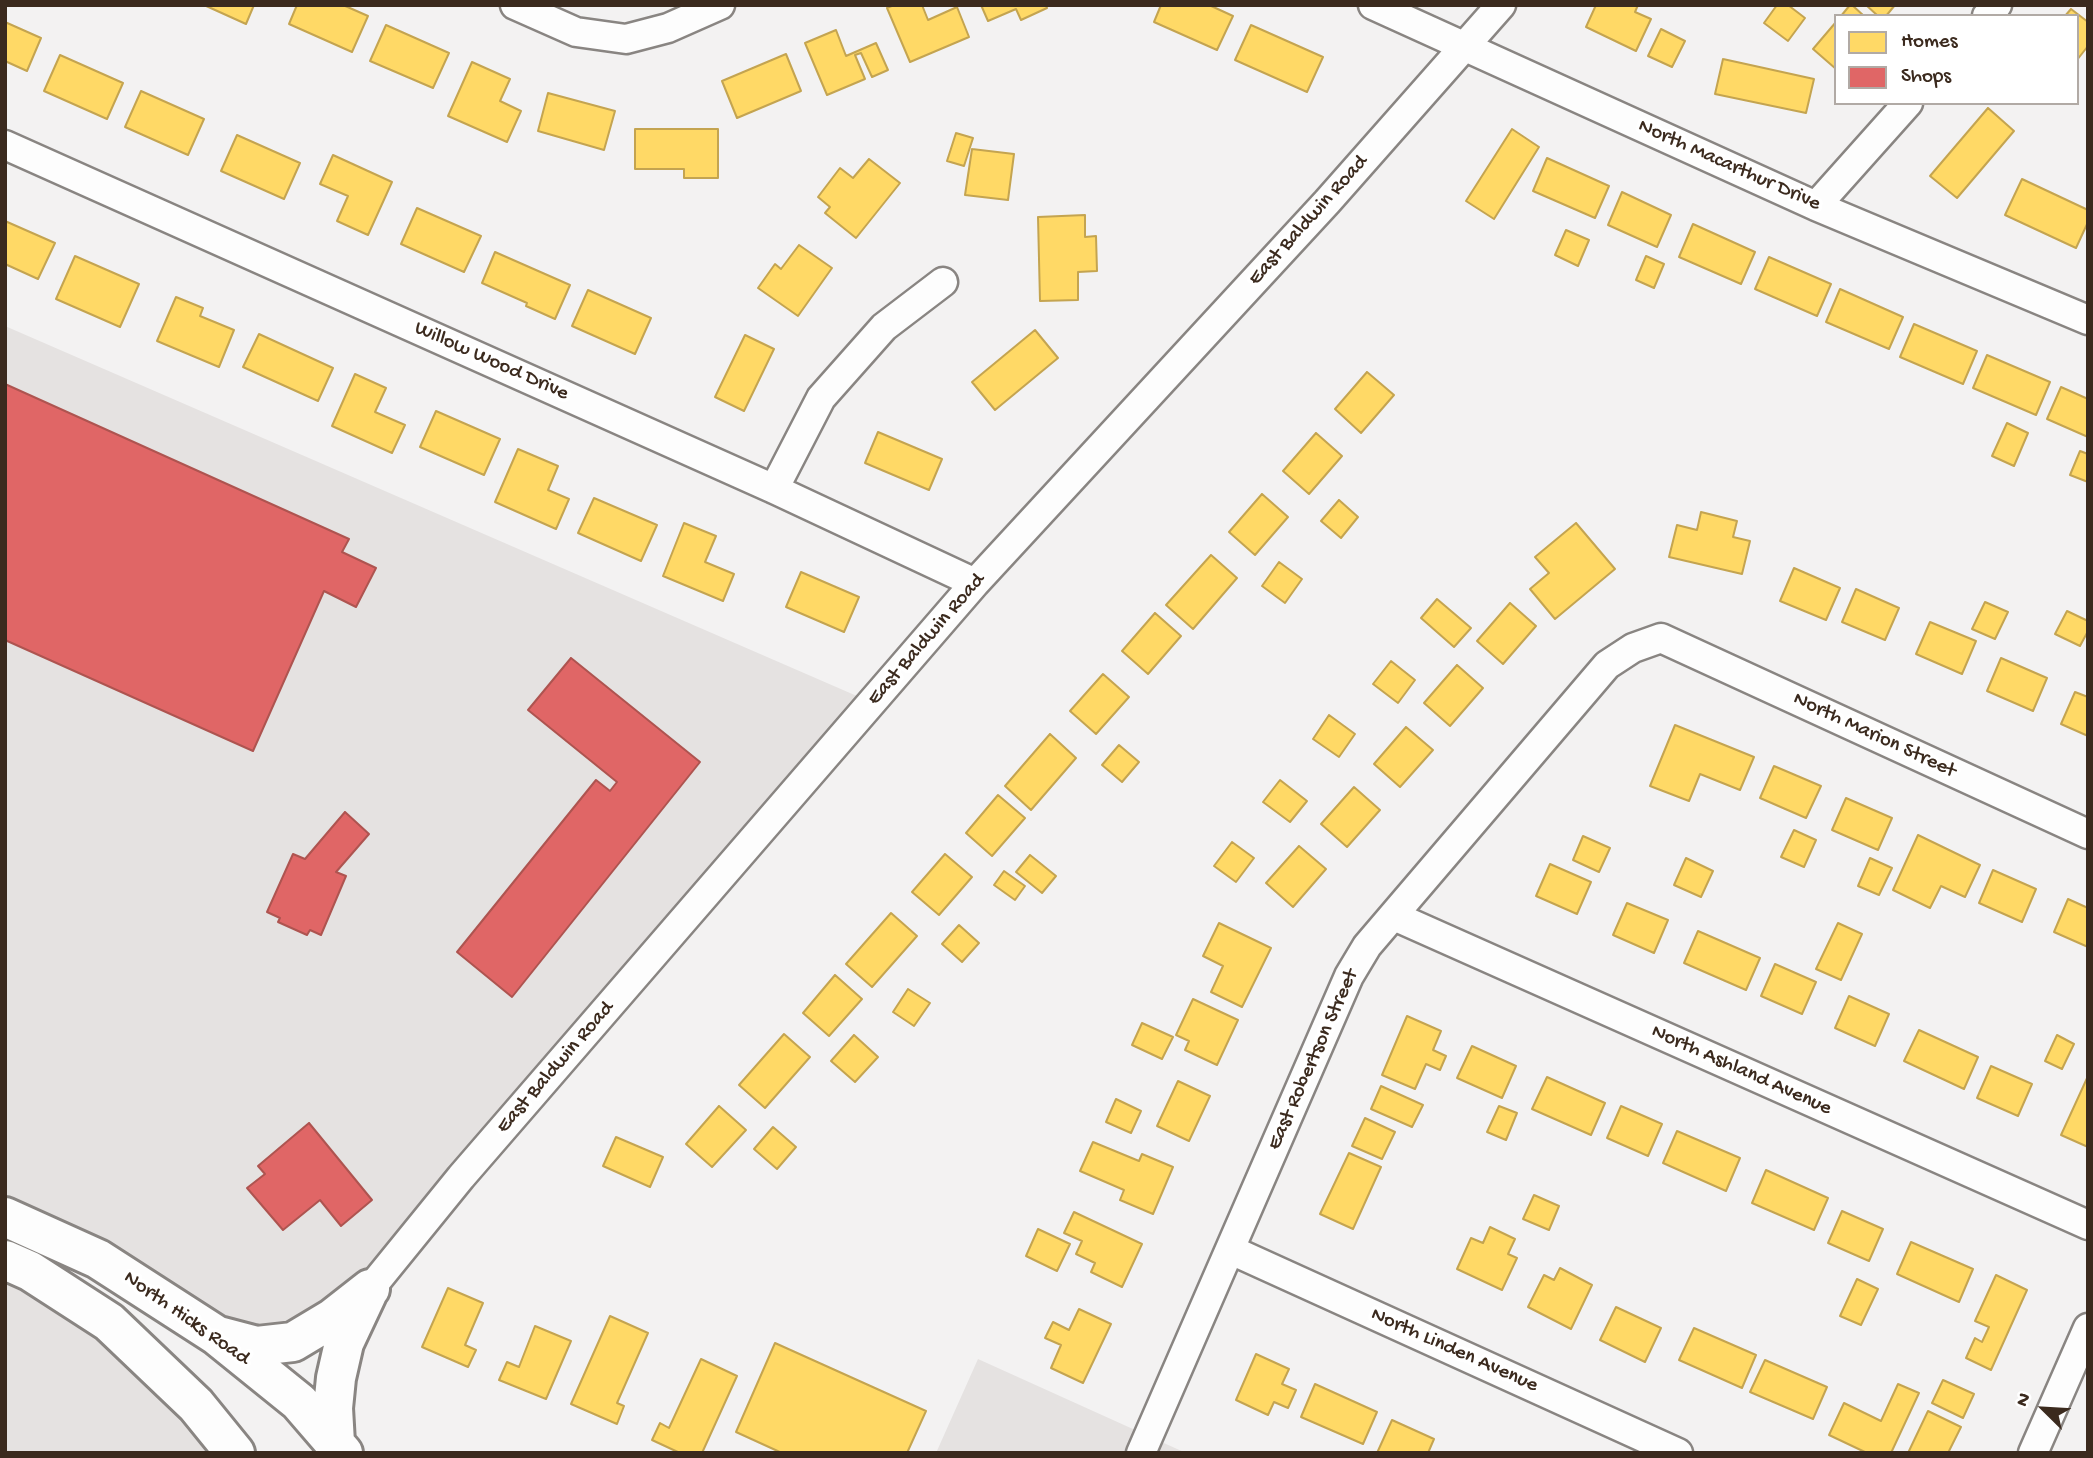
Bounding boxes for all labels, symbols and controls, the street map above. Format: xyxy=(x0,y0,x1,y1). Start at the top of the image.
legend xyxy=(1834,14,2079,105)
text: Homes xyxy=(1901,30,1957,55)
text: Shops xyxy=(1901,65,1951,90)
street label: North Macarthur Drive xyxy=(1634,114,1824,218)
street label: East Baldwin Road xyxy=(1244,151,1374,291)
street label: Willow Wood Drive xyxy=(410,317,572,407)
street label: East Baldwin Road xyxy=(863,569,991,711)
street label: North Marion Street xyxy=(1788,687,1960,785)
street label: East Robertson Street xyxy=(1263,966,1365,1154)
street label: East Baldwin Road xyxy=(492,997,620,1139)
street label: North Ashland Avenue xyxy=(1647,1020,1835,1122)
street label: North Hicks Road xyxy=(118,1266,254,1372)
street label: North Linden Avenue xyxy=(1367,1303,1541,1399)
north arrow xyxy=(2009,1374,2079,1444)
text: N xyxy=(2011,1390,2037,1411)

